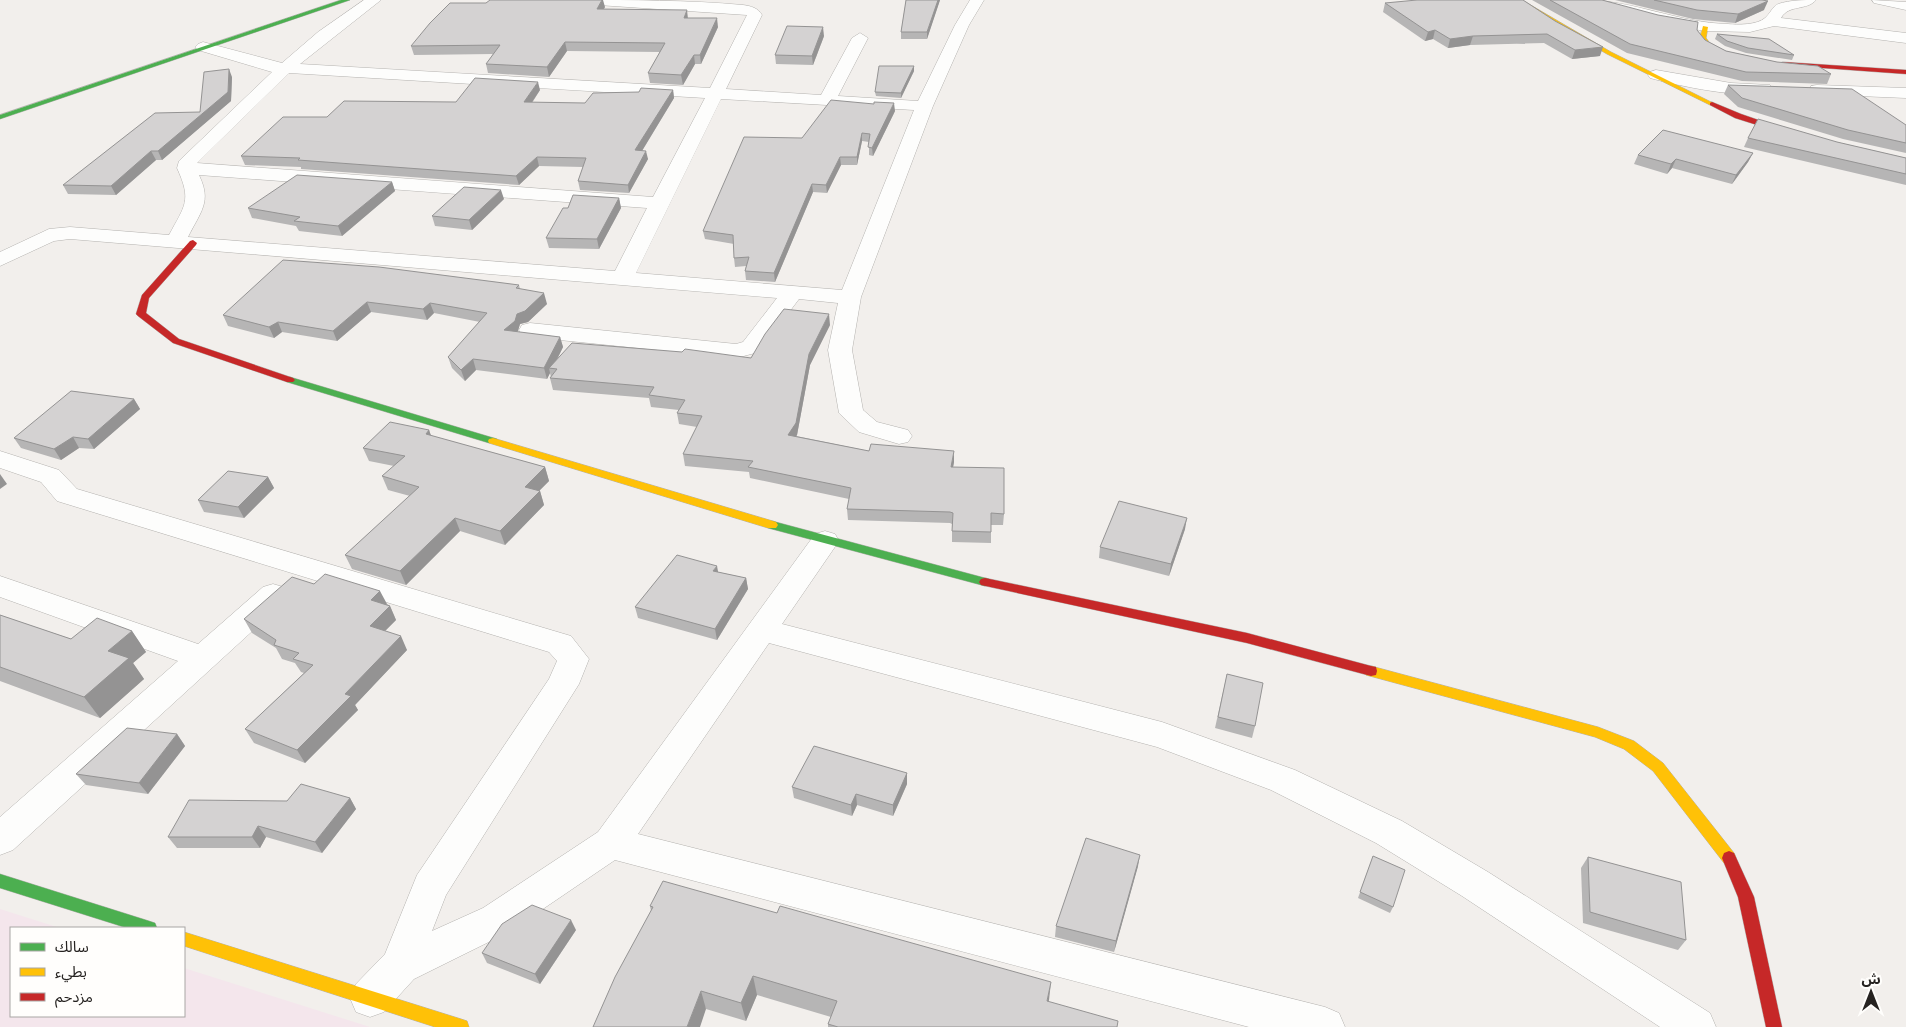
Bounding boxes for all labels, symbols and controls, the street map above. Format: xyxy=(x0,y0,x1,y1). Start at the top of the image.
legend xyxy=(10,927,185,1017)
text: سالك xyxy=(55,936,89,957)
text: بطيء xyxy=(55,961,87,983)
north arrow xyxy=(1846,967,1896,1017)
text: ش xyxy=(1861,970,1881,988)
text: مزدحم xyxy=(55,986,93,1008)

